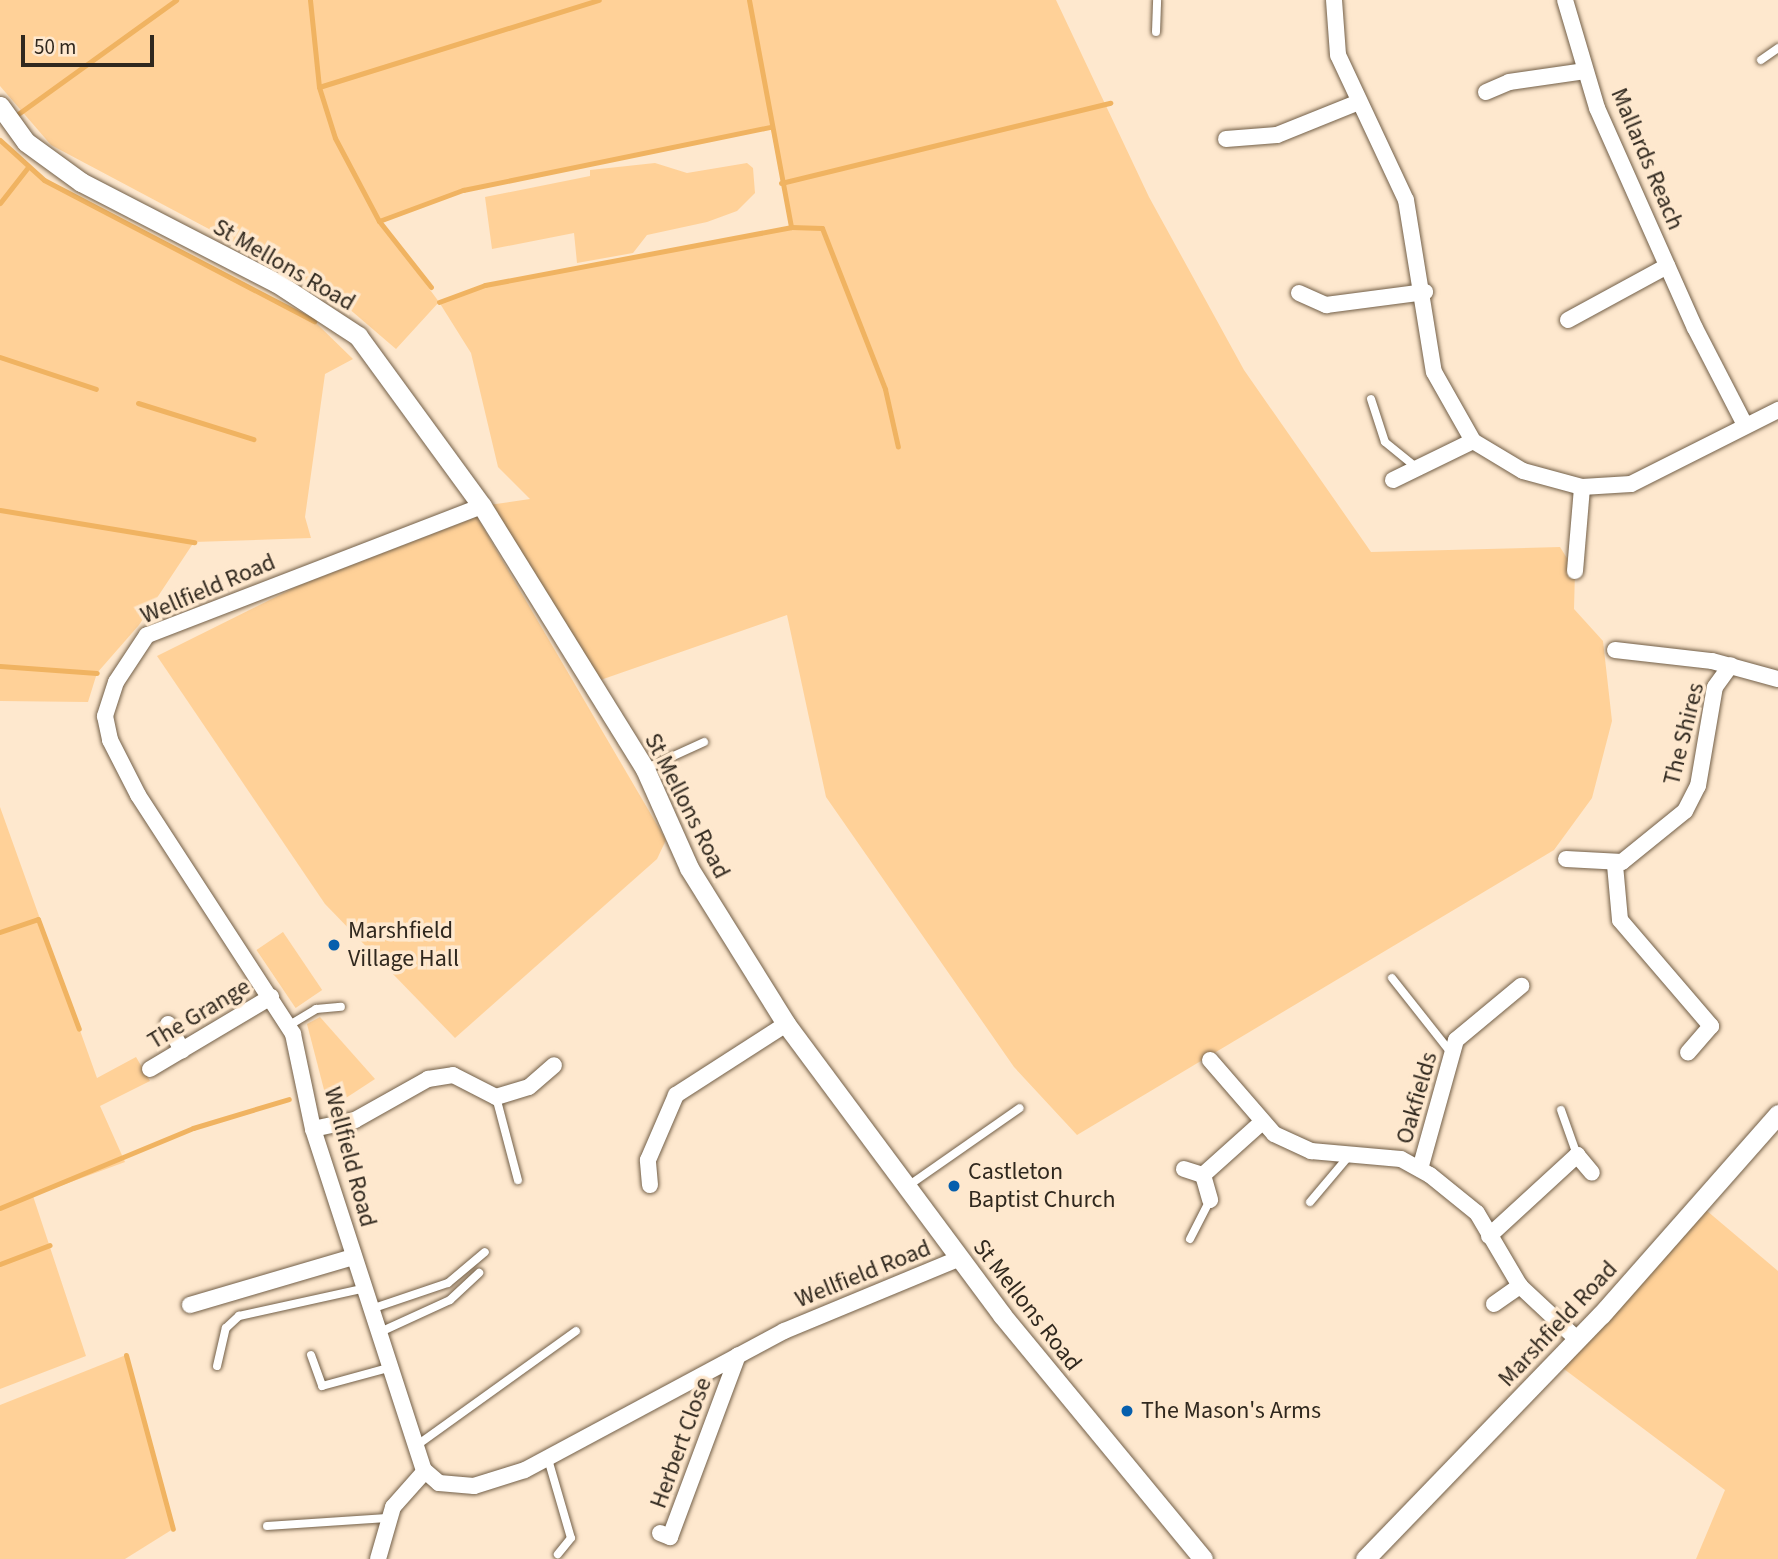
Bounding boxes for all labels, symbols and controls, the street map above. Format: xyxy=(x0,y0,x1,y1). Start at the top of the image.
scale bar xyxy=(24,21,158,65)
text: 50 m xyxy=(34,32,76,62)
street label: Mallards Reach xyxy=(1604,84,1690,234)
street label: St Mellons Road xyxy=(208,213,360,317)
street label: Wellfield Road xyxy=(136,548,280,630)
street label: The Shires xyxy=(1657,680,1711,788)
street label: St Mellons Road xyxy=(638,729,736,883)
place label: Marshfield Village Hall xyxy=(348,917,459,973)
marker: Marshfield Village Hall xyxy=(326,937,342,953)
street label: The Grange xyxy=(143,972,255,1056)
street label: Oakfields xyxy=(1390,1049,1444,1147)
street label: Wellfield Road xyxy=(318,1084,382,1230)
place label: Castleton Baptist Church xyxy=(968,1158,1116,1214)
marker: Castleton Baptist Church xyxy=(946,1178,962,1194)
street label: St Mellons Road xyxy=(967,1233,1087,1377)
street label: Wellfield Road xyxy=(791,1234,935,1314)
street label: Marshfield Road xyxy=(1492,1255,1624,1393)
street label: Herbert Close xyxy=(644,1374,718,1512)
place label: The Mason's Arms xyxy=(1141,1397,1321,1425)
marker: The Mason's Arms xyxy=(1119,1403,1135,1419)

